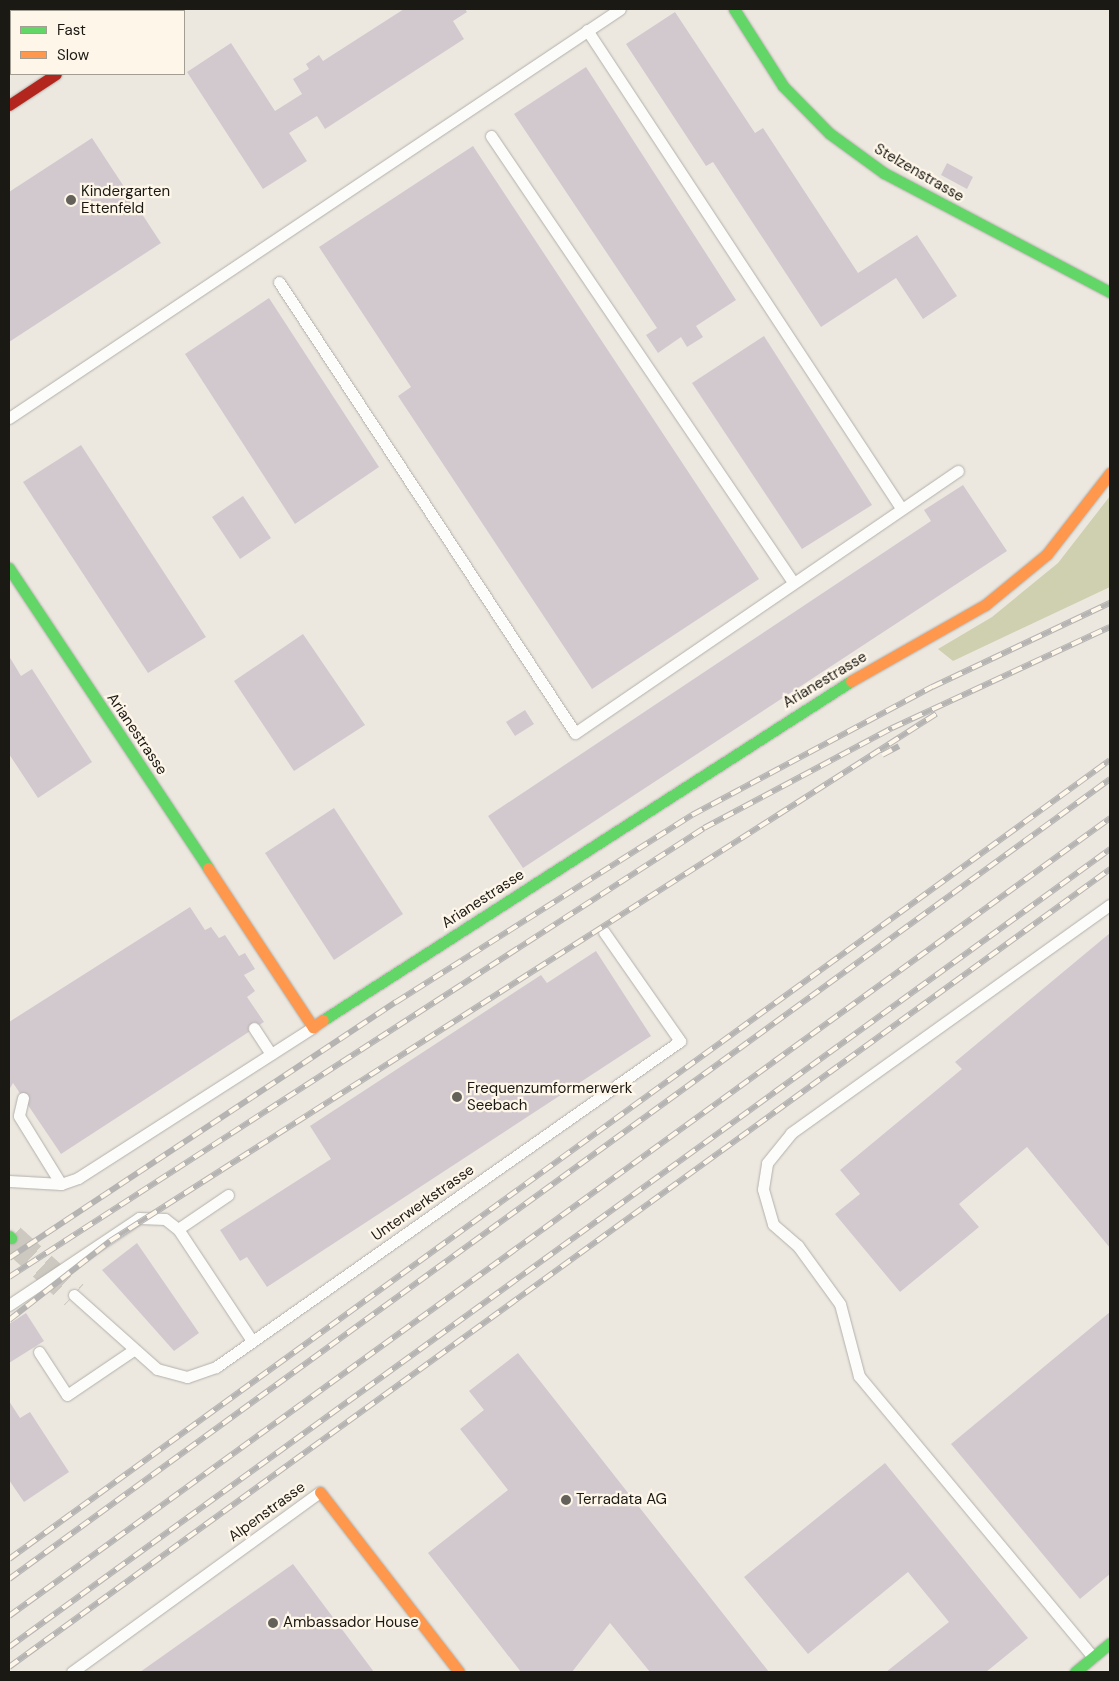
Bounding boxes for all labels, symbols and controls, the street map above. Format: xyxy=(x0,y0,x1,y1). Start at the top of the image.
legend xyxy=(10,10,185,75)
text: Fast xyxy=(57,20,86,40)
text: Slow xyxy=(57,45,89,65)
street label: Stelzenstrasse xyxy=(871,140,967,206)
place label: Kindergarten Ettenfeld xyxy=(81,182,170,217)
marker: Kindergarten Ettenfeld xyxy=(65,194,77,206)
street label: Arianestrasse xyxy=(780,648,870,712)
street label: Arianestrasse xyxy=(103,690,171,778)
street label: Arianestrasse xyxy=(438,866,528,932)
place label: Frequenzumformerwerk Seebach xyxy=(467,1079,632,1114)
marker: Frequenzumformerwerk Seebach xyxy=(451,1091,463,1103)
street label: Unterwerkstrasse xyxy=(368,1161,478,1245)
street label: Alpenstrasse xyxy=(225,1478,309,1546)
place label: Terradata AG xyxy=(576,1491,667,1509)
marker: Terradata AG xyxy=(560,1494,572,1506)
place label: Ambassador House xyxy=(283,1614,419,1632)
marker: Ambassador House xyxy=(267,1617,279,1629)

